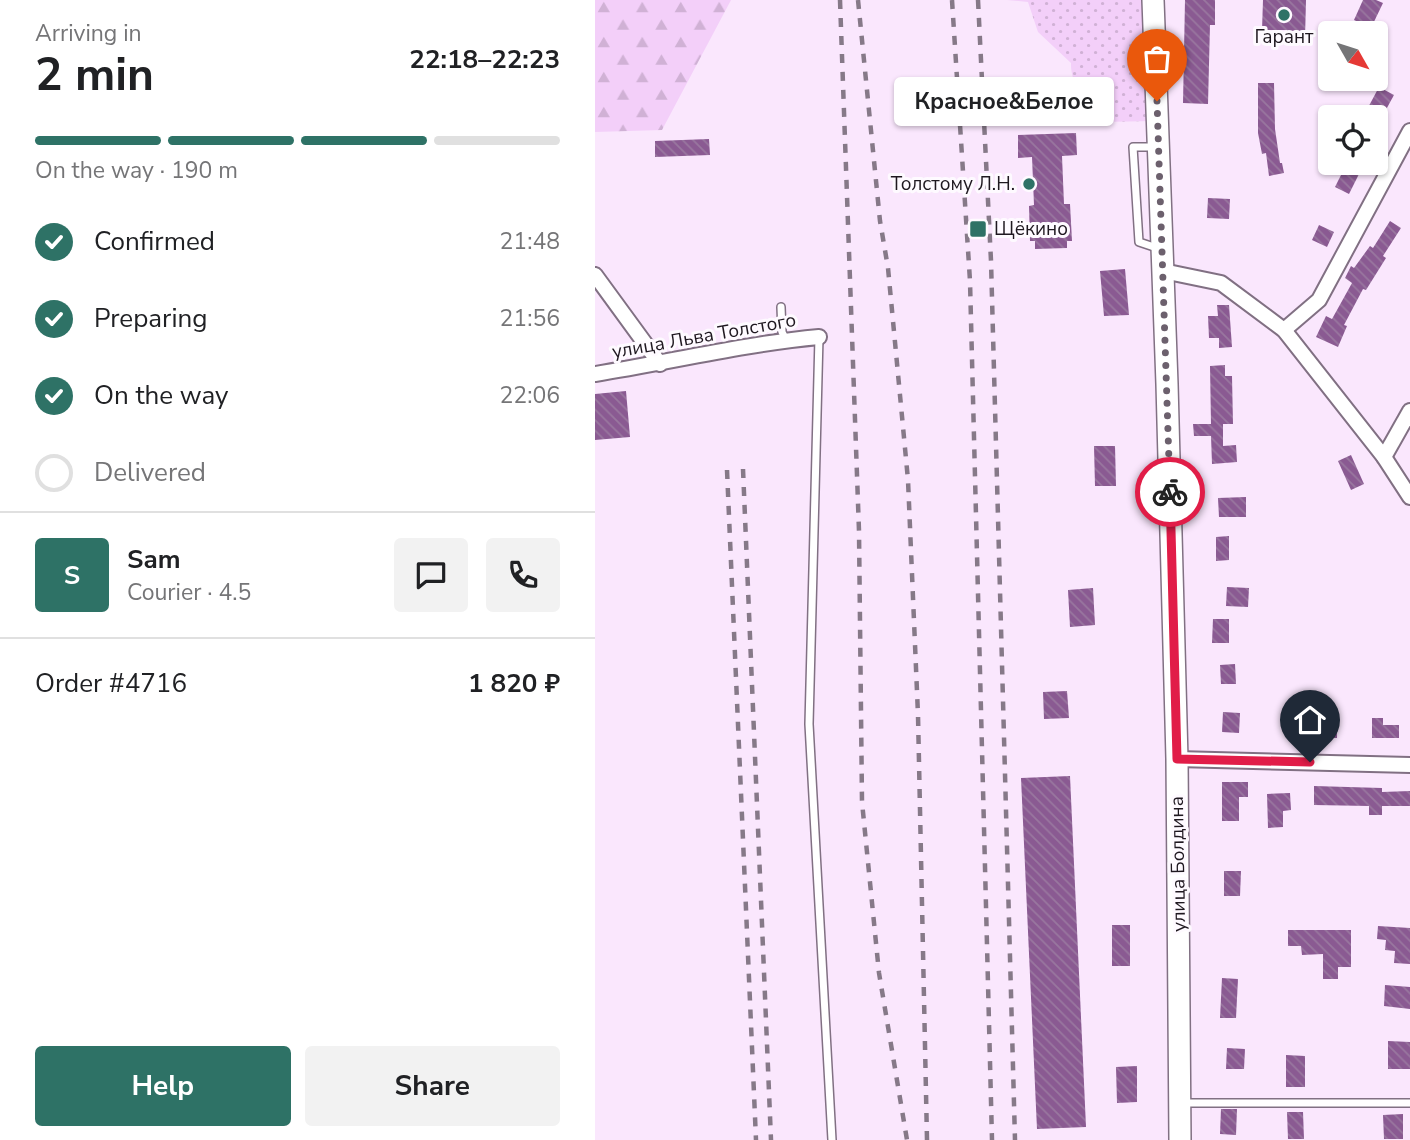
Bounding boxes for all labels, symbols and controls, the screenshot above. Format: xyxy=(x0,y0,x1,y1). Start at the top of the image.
marker: Гарант xyxy=(1276,7,1292,23)
text: Arriving in xyxy=(35,18,142,49)
north arrow xyxy=(1318,21,1388,91)
map controls xyxy=(1318,21,1388,175)
place label: Гарант xyxy=(1254,24,1314,50)
pin xyxy=(1127,29,1187,101)
icon: bag xyxy=(1138,40,1176,78)
text: 22:18–22:23 xyxy=(409,42,560,77)
text: 2 min xyxy=(35,43,154,106)
callout: Красное&Белое xyxy=(895,76,1115,126)
text: Красное&Белое xyxy=(914,86,1094,117)
button: locate xyxy=(1318,105,1388,175)
text: On the way · 190 m xyxy=(35,155,238,186)
place label: Толстому Л.Н. xyxy=(891,171,1015,197)
marker: Толстому Л.Н. xyxy=(1021,176,1037,192)
place label: Щёкино xyxy=(994,216,1068,242)
marker: Щёкино xyxy=(968,219,988,239)
icon: check xyxy=(35,223,73,261)
text: Confirmed xyxy=(94,224,215,259)
text: 21:48 xyxy=(500,226,560,257)
icon: check xyxy=(35,300,73,338)
text: Preparing xyxy=(94,301,207,336)
text: 21:56 xyxy=(500,303,560,334)
street label: улица Льва Толстого xyxy=(610,307,798,365)
icon: check xyxy=(35,377,73,415)
text: On the way xyxy=(94,378,228,413)
text: 22:06 xyxy=(500,380,560,411)
text: Delivered xyxy=(94,455,206,490)
courier xyxy=(1135,457,1205,527)
icon: bike xyxy=(1151,473,1189,511)
button: chat xyxy=(394,538,468,612)
button: phone xyxy=(486,538,560,612)
text: Sam xyxy=(127,542,180,577)
text: S xyxy=(64,558,80,593)
text: Courier · 4.5 xyxy=(127,577,251,608)
text: Order #4716 xyxy=(35,666,187,701)
text: 1 820 ₽ xyxy=(468,666,560,701)
pin xyxy=(1280,690,1340,762)
icon: home xyxy=(1291,701,1329,739)
street label: улица Болдина xyxy=(1164,796,1192,932)
button: Help xyxy=(35,1046,291,1126)
button: Share xyxy=(305,1046,560,1126)

